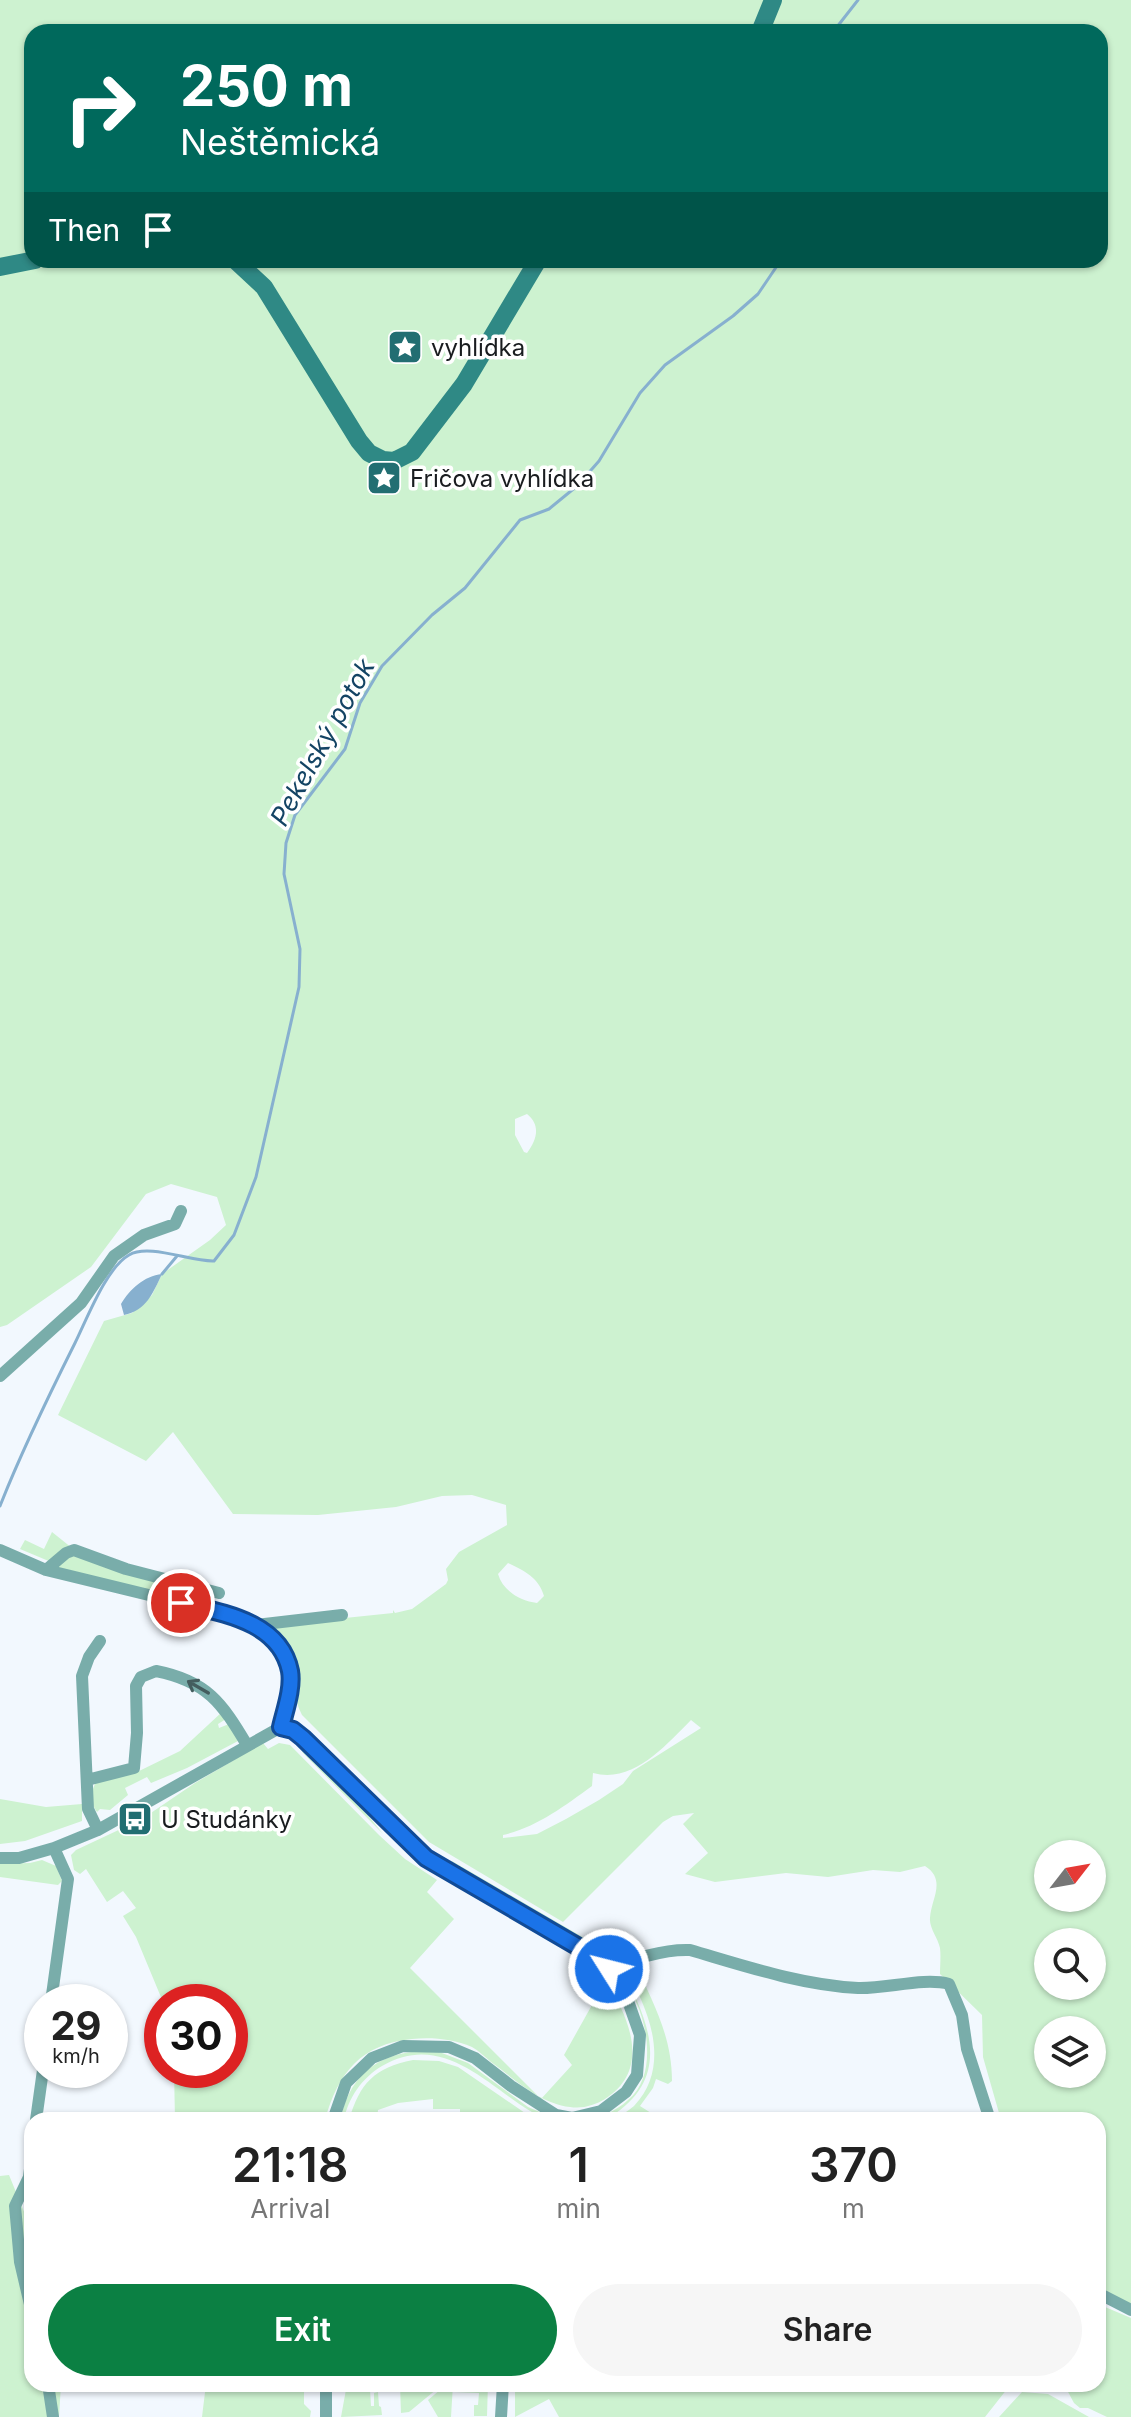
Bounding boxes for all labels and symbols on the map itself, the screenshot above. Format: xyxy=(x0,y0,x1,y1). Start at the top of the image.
place icon: vyhlídka xyxy=(386,328,424,366)
place label: vyhlídka xyxy=(431,333,525,362)
place icon: Fričova vyhlídka xyxy=(365,459,403,497)
place label: Fričova vyhlídka xyxy=(410,464,594,493)
water label: Pekelský potok xyxy=(263,653,381,831)
pin xyxy=(147,1569,215,1637)
one-way arrow xyxy=(187,1679,210,1695)
bus stop icon: U Studánky xyxy=(116,1800,154,1838)
place label: U Studánky xyxy=(161,1805,292,1834)
north arrow xyxy=(1034,1840,1106,1912)
position arrow xyxy=(567,1927,651,2011)
speed limit sign: 30 xyxy=(144,1984,248,2088)

